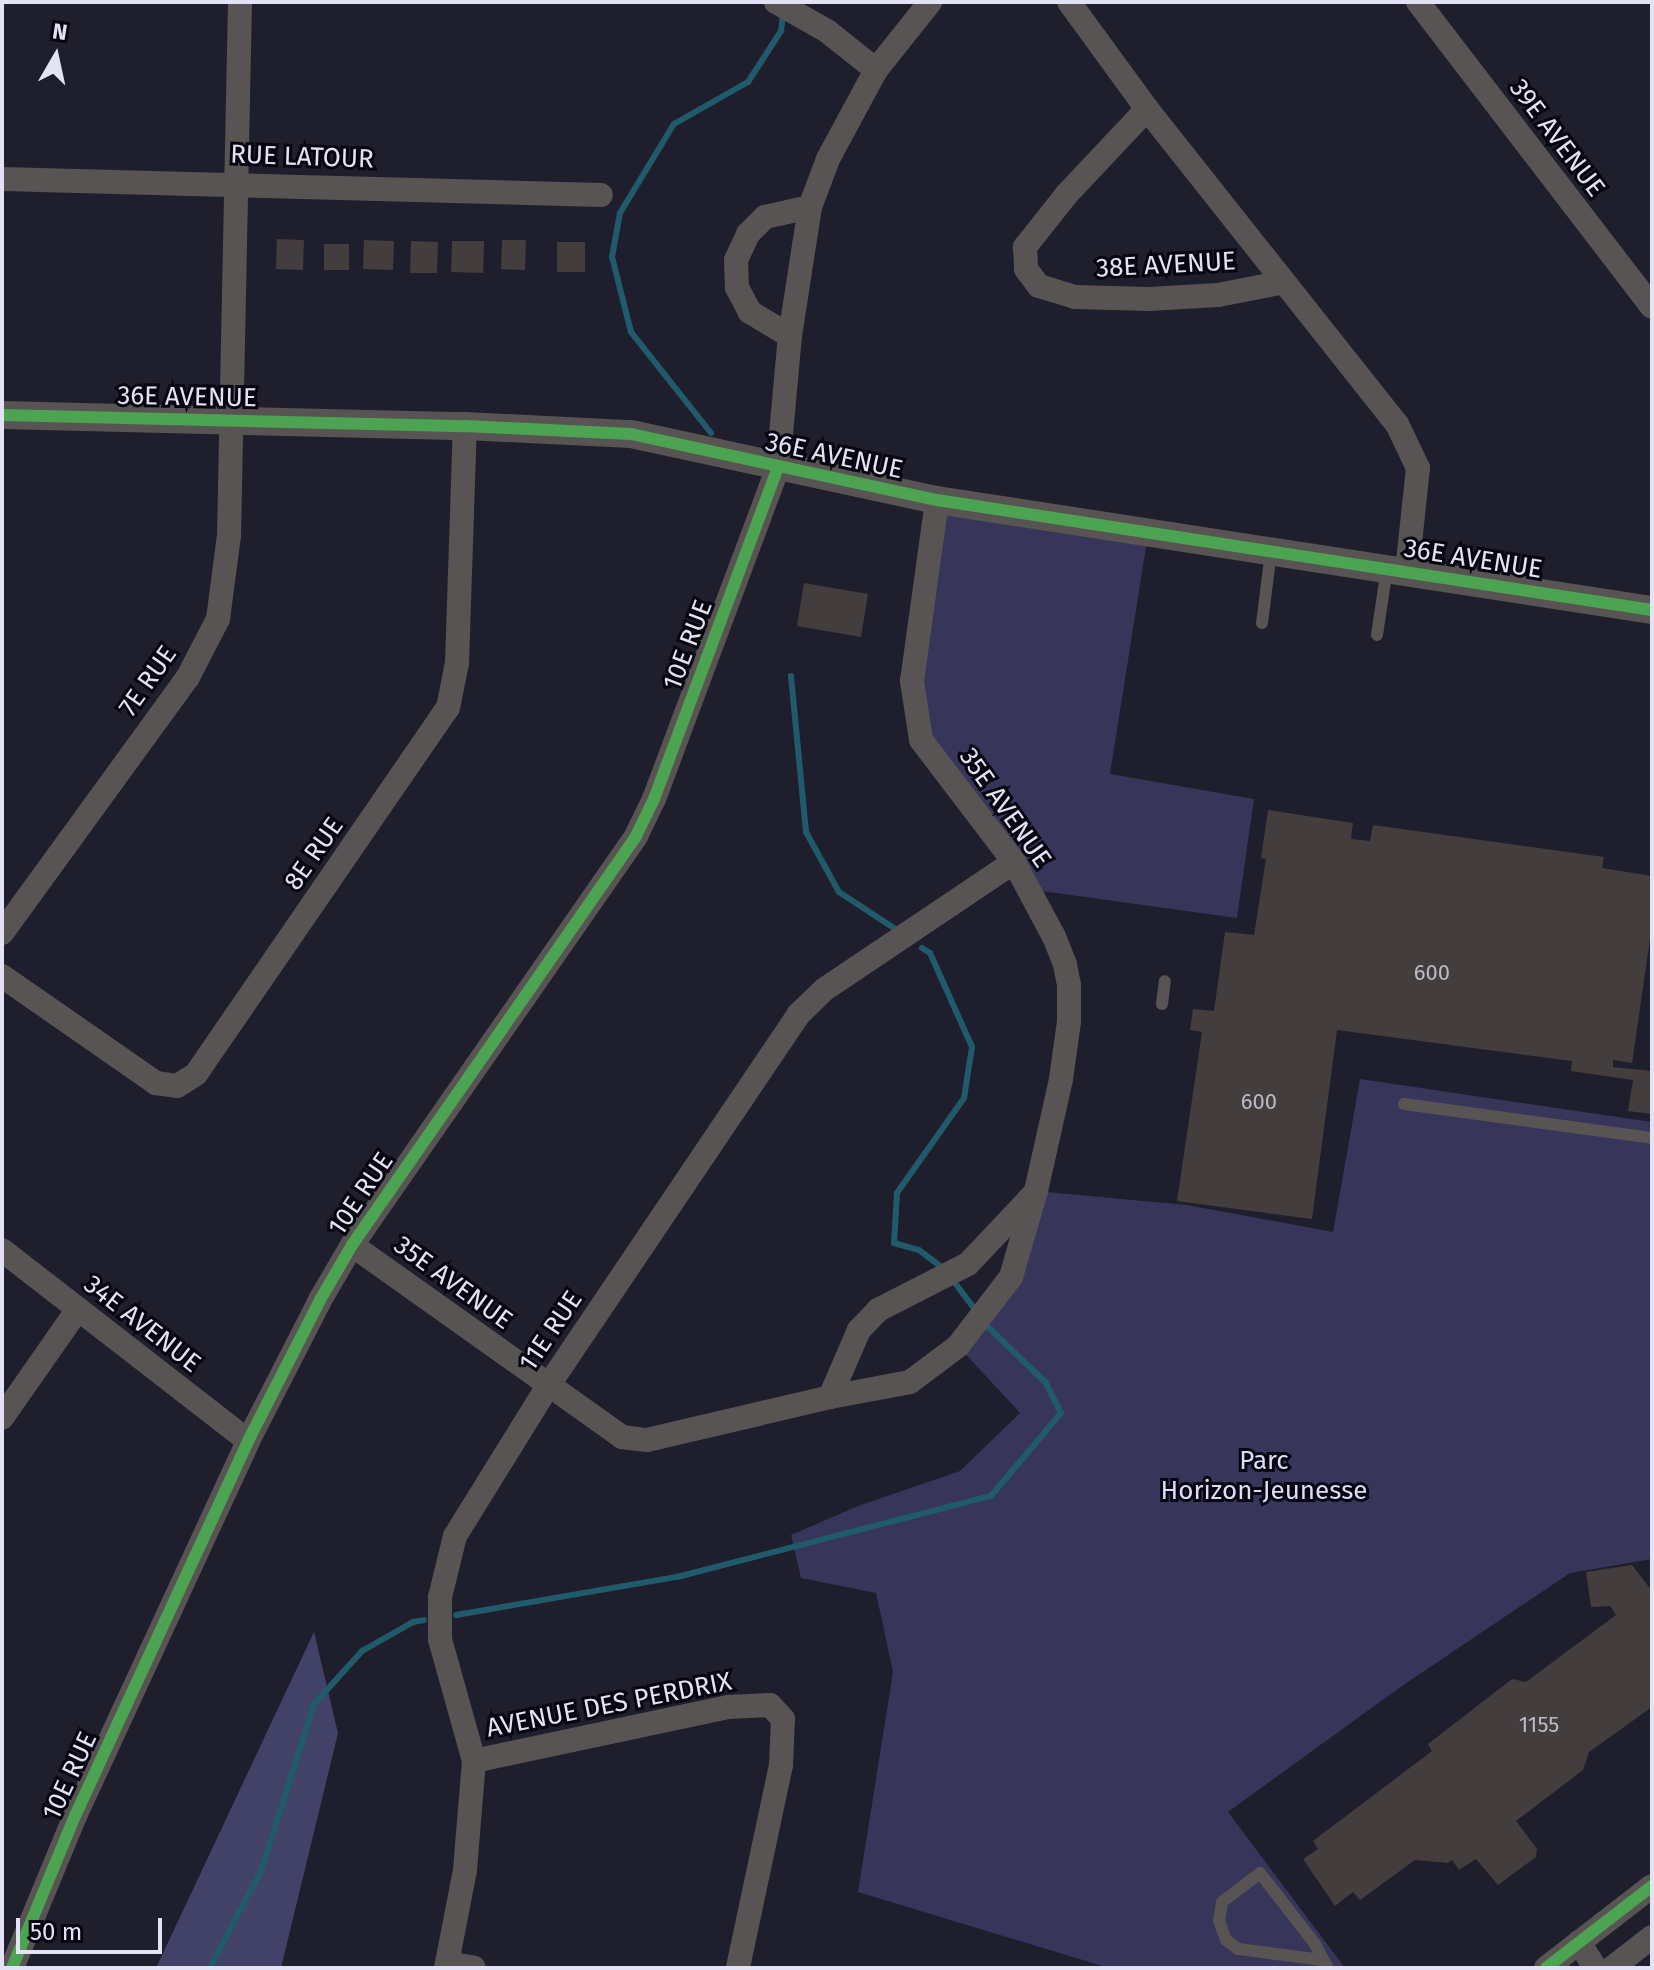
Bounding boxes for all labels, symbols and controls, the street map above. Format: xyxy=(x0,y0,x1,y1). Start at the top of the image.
north arrow xyxy=(16,16,96,96)
text: N xyxy=(51,17,69,46)
street label: 39E AVENUE xyxy=(1503,73,1611,203)
street label: RUE LATOUR xyxy=(230,139,374,175)
street label: 38E AVENUE xyxy=(1095,246,1237,284)
street label: 36E AVENUE xyxy=(117,380,257,414)
street label: 36E AVENUE xyxy=(763,426,905,486)
street label: 36E AVENUE xyxy=(1402,533,1544,585)
street label: 10E RUE xyxy=(657,596,719,694)
street label: 7E RUE xyxy=(113,640,183,722)
street label: 35E AVENUE xyxy=(952,742,1058,874)
street label: 8E RUE xyxy=(278,812,350,896)
house number: 600 xyxy=(1414,960,1450,986)
house number: 600 xyxy=(1241,1089,1277,1115)
street label: 10E RUE xyxy=(322,1147,400,1241)
street label: 35E AVENUE xyxy=(388,1230,518,1336)
street label: 34E AVENUE xyxy=(78,1269,206,1379)
street label: 11E RUE xyxy=(513,1285,589,1377)
park label: Parc Horizon-Jeunesse xyxy=(1161,1445,1367,1506)
street label: AVENUE DES PERDRIX xyxy=(484,1666,734,1744)
house number: 1155 xyxy=(1519,1712,1559,1738)
street label: 10E RUE xyxy=(36,1727,104,1825)
scale bar xyxy=(20,1902,166,1952)
text: 50 m xyxy=(30,1918,82,1946)

